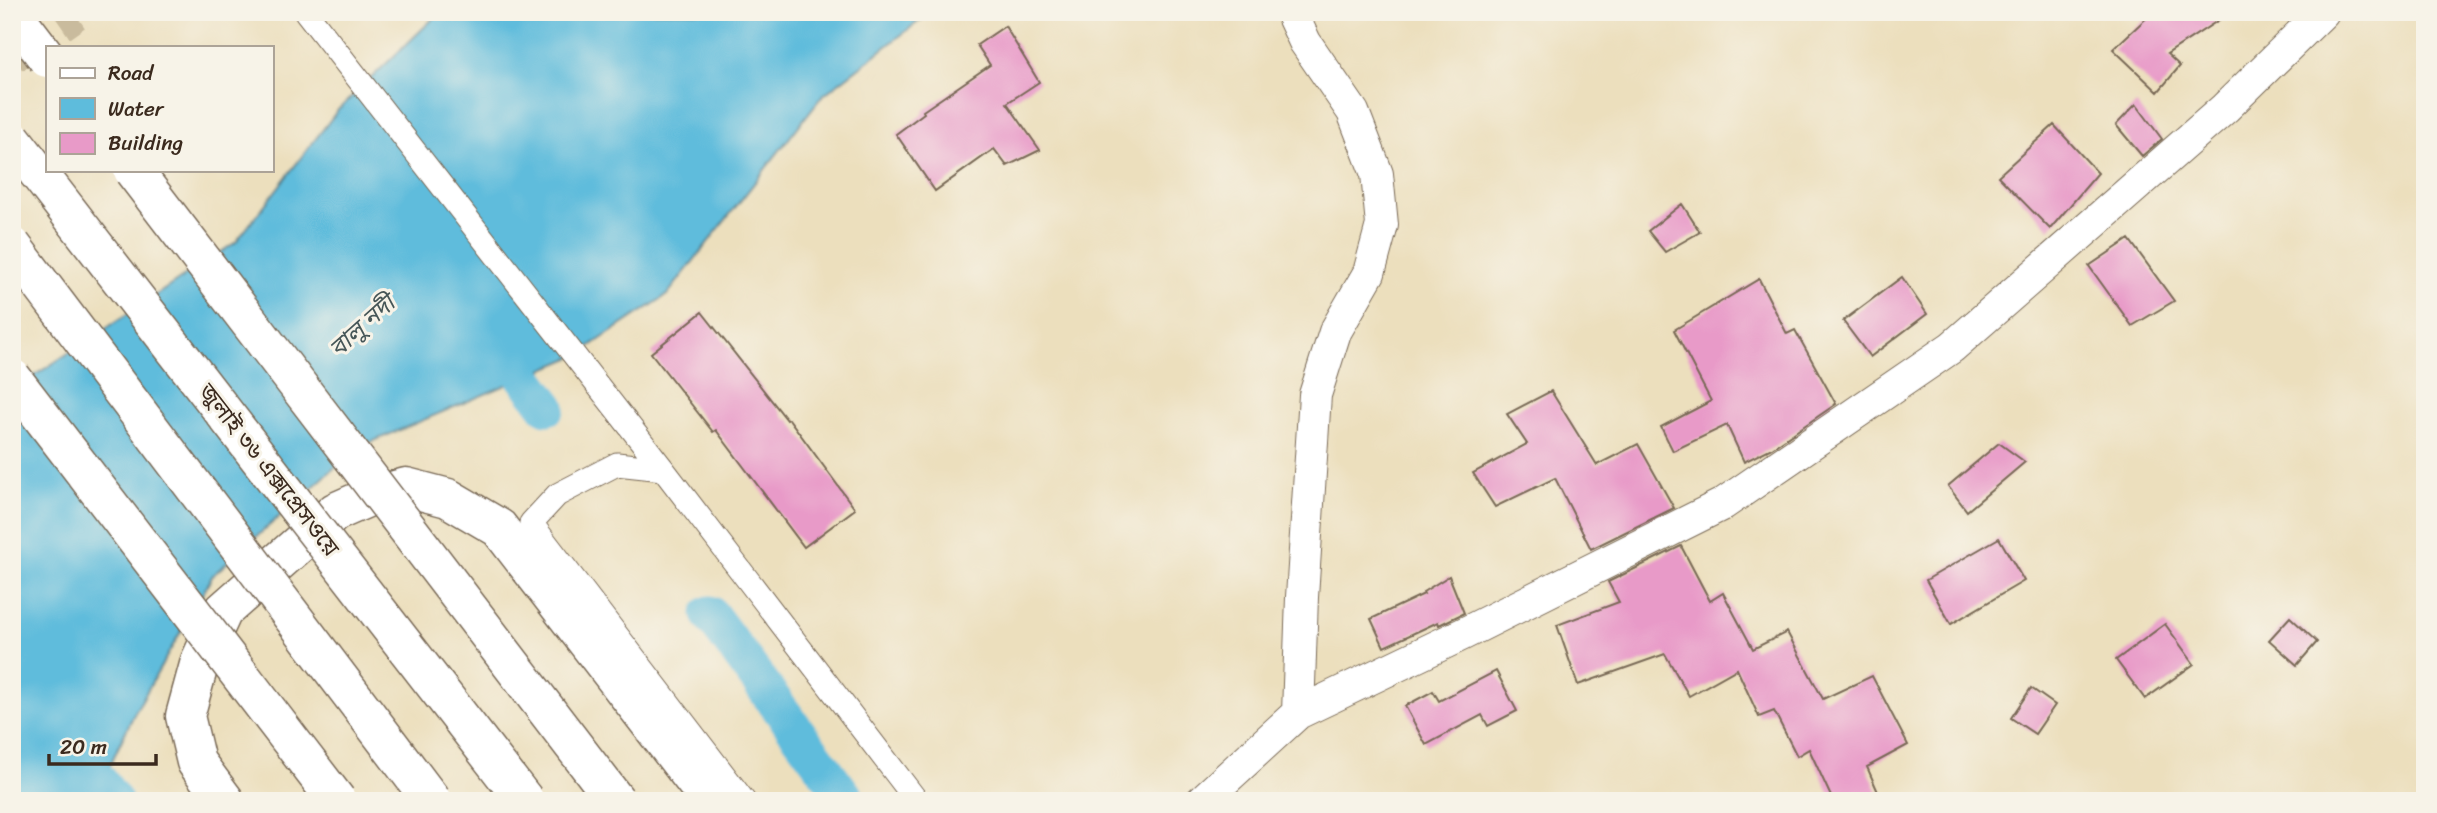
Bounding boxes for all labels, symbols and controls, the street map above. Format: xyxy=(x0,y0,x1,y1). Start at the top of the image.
legend xyxy=(46,46,273,172)
text: Road xyxy=(108,54,155,92)
text: Water xyxy=(108,90,165,128)
text: Building xyxy=(108,124,184,162)
water label: বালু নদী xyxy=(319,281,409,368)
street label: জুলাই ৩৬ এক্সপ্রেসওয়ে xyxy=(187,373,351,566)
scale bar xyxy=(49,722,156,766)
text: 20 m xyxy=(60,728,107,766)

